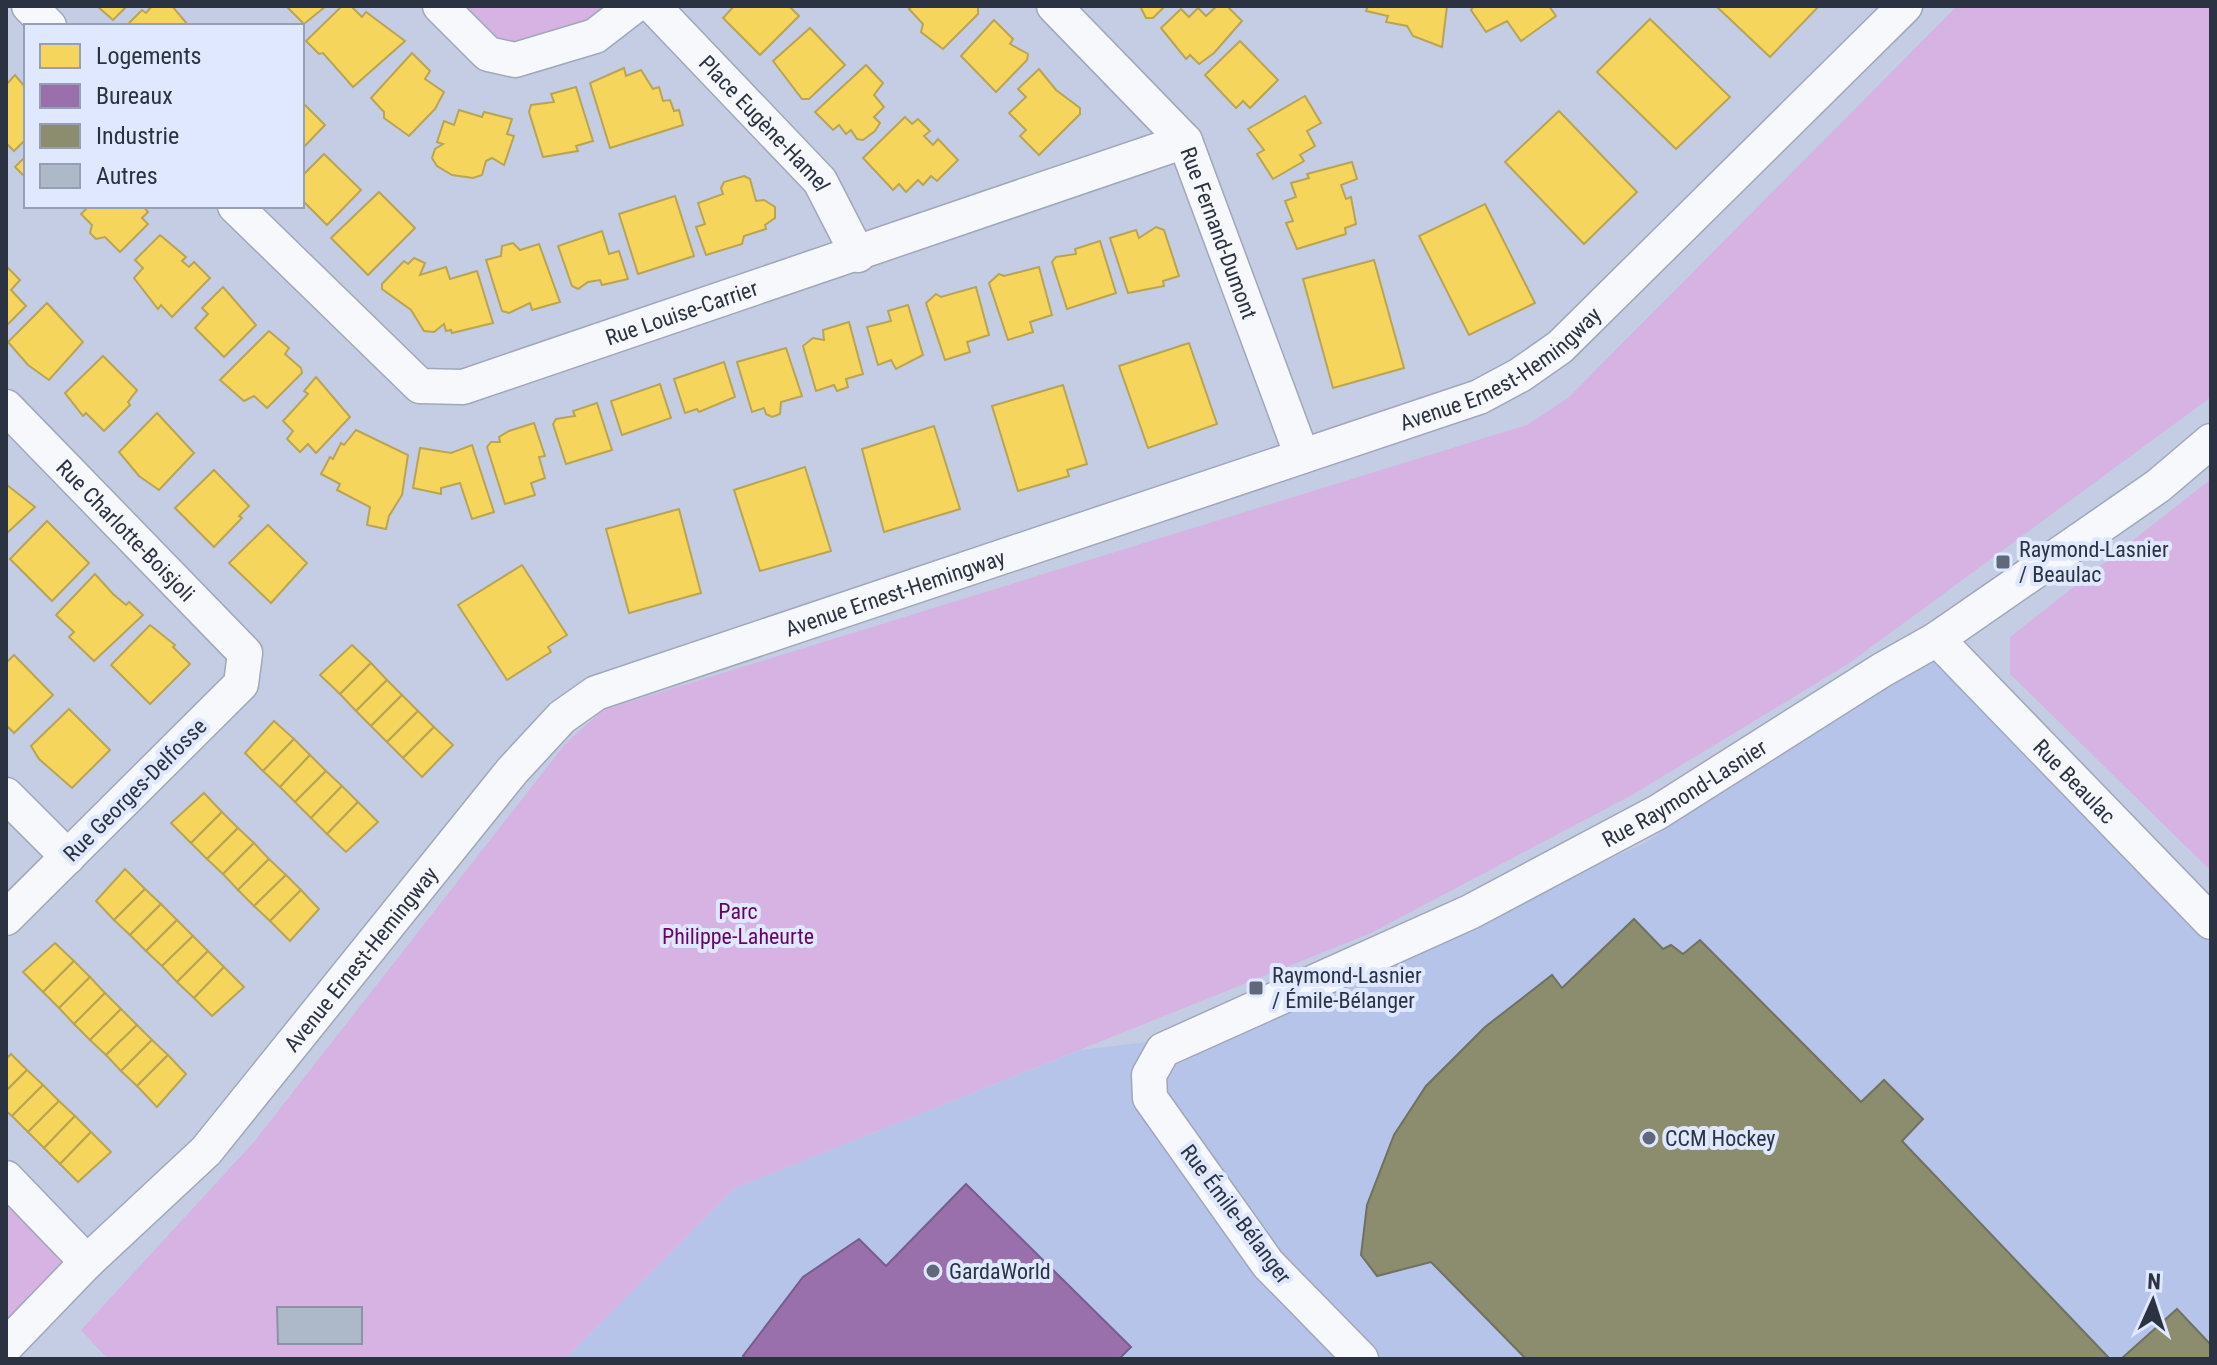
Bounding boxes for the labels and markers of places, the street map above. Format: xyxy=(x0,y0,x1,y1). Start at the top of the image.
place label: Raymond-Lasnier / Beaulac xyxy=(2019,537,2169,587)
marker: Raymond-Lasnier / Beaulac xyxy=(1994,553,2012,571)
place label: Raymond-Lasnier / Émile-Bélanger xyxy=(1272,963,1422,1013)
marker: Raymond-Lasnier / Émile-Bélanger xyxy=(1247,979,1265,997)
place label: CCM Hockey xyxy=(1665,1126,1776,1151)
marker: CCM Hockey xyxy=(1640,1129,1658,1147)
place label: GardaWorld xyxy=(949,1259,1051,1284)
marker: GardaWorld xyxy=(924,1262,942,1280)

